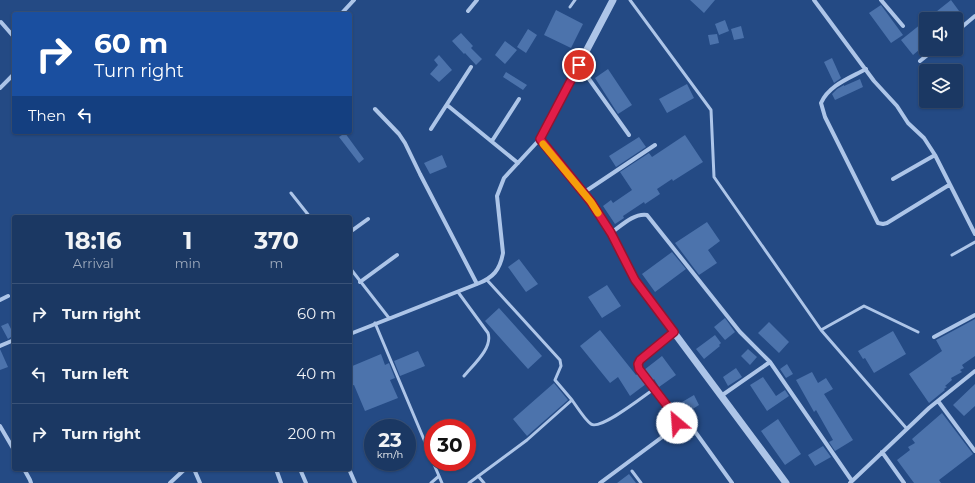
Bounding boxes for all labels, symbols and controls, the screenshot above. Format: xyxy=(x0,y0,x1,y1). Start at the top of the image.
map controls xyxy=(919,12,963,108)
button: sound xyxy=(919,12,963,56)
text: 60 m xyxy=(94,26,168,60)
icon: right xyxy=(28,28,80,80)
pin xyxy=(562,48,596,82)
icon: arrive xyxy=(568,54,590,76)
text: Turn right xyxy=(94,60,184,82)
button: layers xyxy=(919,64,963,108)
icon: left xyxy=(74,104,96,126)
text: Then xyxy=(28,106,66,125)
text: 18:16 xyxy=(65,226,121,255)
text: 1 xyxy=(183,226,192,255)
text: 370 xyxy=(254,226,299,255)
text: Arrival xyxy=(73,255,114,271)
text: min xyxy=(175,255,201,271)
text: m xyxy=(269,255,283,271)
icon: right xyxy=(28,303,50,325)
text: Turn right xyxy=(62,304,141,323)
text: 60 m xyxy=(297,304,336,323)
icon: left xyxy=(28,363,50,385)
text: Turn left xyxy=(62,364,129,383)
text: 40 m xyxy=(296,364,336,383)
position arrow xyxy=(656,402,698,444)
speed limit sign: 30 xyxy=(424,419,476,471)
icon: right xyxy=(28,423,50,445)
text: Turn right xyxy=(62,424,141,443)
text: 200 m xyxy=(288,424,336,443)
text: 23 xyxy=(378,428,402,452)
text: km/h xyxy=(377,448,403,461)

